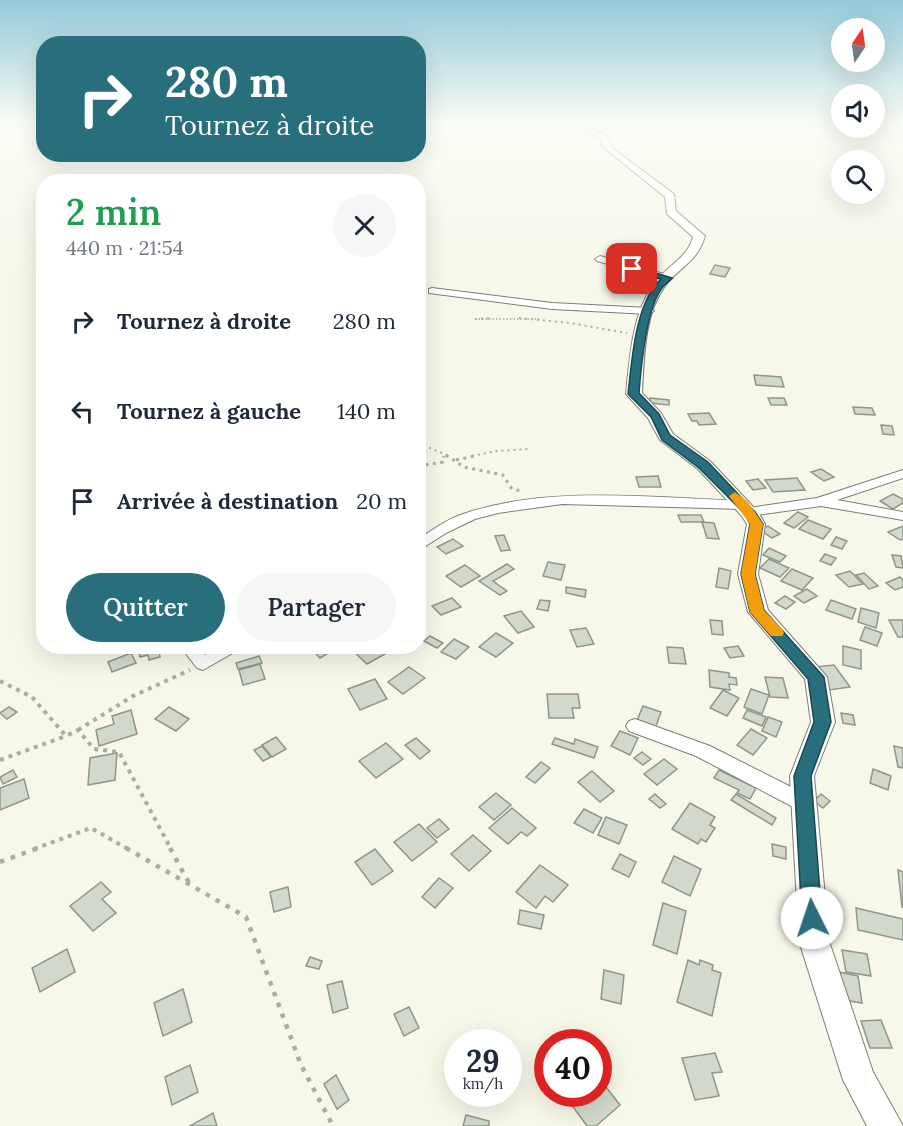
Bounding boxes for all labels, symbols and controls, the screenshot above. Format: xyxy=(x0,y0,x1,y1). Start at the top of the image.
north arrow xyxy=(831,18,885,72)
map controls xyxy=(831,18,885,204)
text: 280 m xyxy=(165,55,288,109)
icon: right xyxy=(66,60,144,138)
button: sound xyxy=(831,84,885,138)
text: Tournez à droite xyxy=(165,108,374,142)
button: search xyxy=(831,150,885,204)
text: 2 min xyxy=(66,189,161,235)
button: close xyxy=(333,194,396,257)
text: 440 m · 21:54 xyxy=(66,235,184,260)
pin xyxy=(606,243,657,294)
icon: arrive xyxy=(615,252,648,285)
icon: right xyxy=(66,305,99,338)
text: Tournez à droite xyxy=(117,307,291,335)
text: 280 m xyxy=(333,307,396,335)
icon: left xyxy=(66,395,99,428)
text: Tournez à gauche xyxy=(117,397,301,425)
text: 140 m xyxy=(337,397,396,425)
icon: arrive xyxy=(66,485,99,518)
text: Arrivée à destination xyxy=(117,487,338,515)
text: 20 m xyxy=(356,487,407,515)
button: Quitter xyxy=(66,573,225,642)
button: Partager xyxy=(237,573,396,642)
position arrow xyxy=(780,886,844,950)
speed limit sign: 40 xyxy=(534,1029,612,1107)
text: 29 xyxy=(466,1042,500,1080)
text: km/h xyxy=(463,1074,503,1093)

